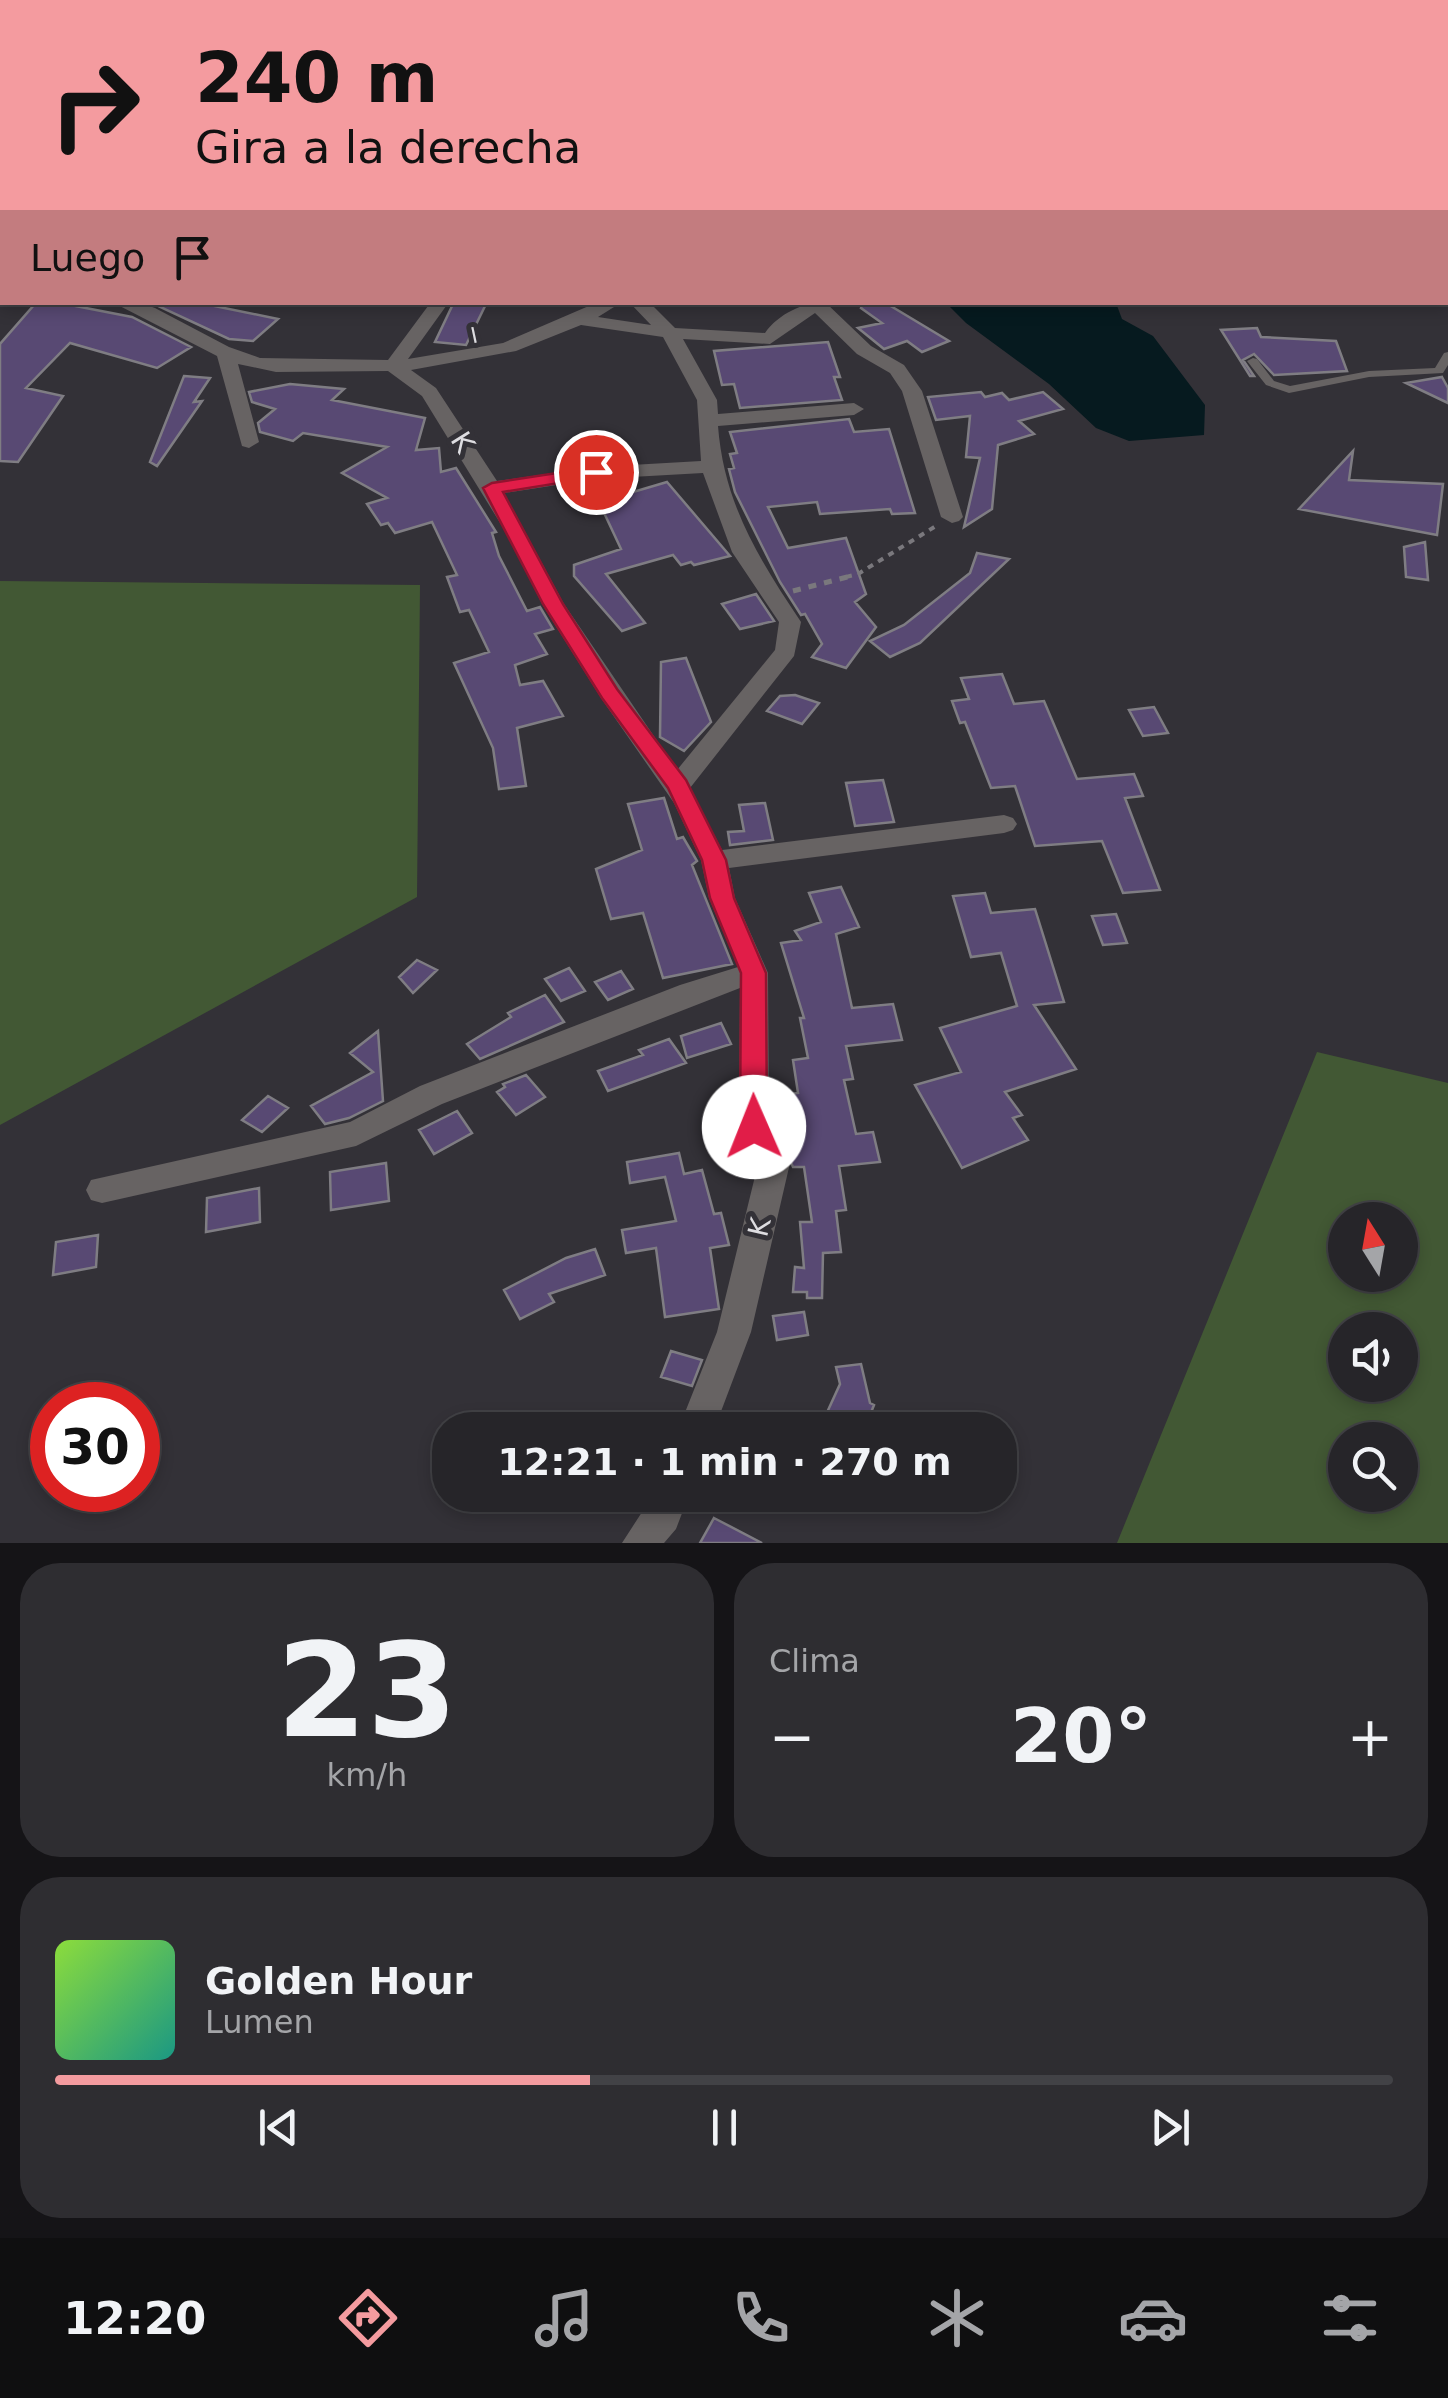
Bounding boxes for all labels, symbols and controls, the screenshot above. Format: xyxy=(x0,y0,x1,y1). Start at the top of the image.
text: 240 m xyxy=(195,37,438,119)
icon: right xyxy=(30,40,160,170)
text: Gira a la derecha xyxy=(195,121,581,174)
icon: arrive xyxy=(165,230,220,285)
text: Luego xyxy=(30,236,145,280)
street label: I xyxy=(468,323,480,348)
street label: K xyxy=(444,426,482,459)
pin xyxy=(554,430,639,515)
icon: arrive xyxy=(569,445,624,500)
position arrow xyxy=(702,1075,806,1179)
north arrow xyxy=(1328,1202,1418,1292)
map controls xyxy=(1328,1202,1418,1512)
street label: K xyxy=(741,1214,778,1240)
button: sound xyxy=(1328,1312,1418,1402)
speed limit sign: 30 xyxy=(30,1382,160,1512)
button: search xyxy=(1328,1422,1418,1512)
text: 12:21 · 1 min · 270 m xyxy=(497,1440,952,1484)
text: 23 xyxy=(277,1615,457,1767)
text: Clima xyxy=(769,1642,860,1680)
text: 20° xyxy=(1010,1692,1152,1780)
text: − xyxy=(769,1705,815,1769)
text: + xyxy=(1347,1705,1393,1769)
text: km/h xyxy=(327,1756,407,1794)
text: Golden Hour xyxy=(205,1959,472,2003)
text: Lumen xyxy=(205,2003,314,2041)
icon: previous xyxy=(251,2100,306,2155)
icon: pause xyxy=(697,2100,752,2155)
icon: next xyxy=(1143,2100,1198,2155)
icon: directions xyxy=(333,2283,403,2353)
icon: music xyxy=(529,2283,599,2353)
icon: phone xyxy=(726,2283,796,2353)
icon: climate xyxy=(922,2283,992,2353)
icon: car xyxy=(1118,2283,1188,2353)
icon: filters xyxy=(1315,2283,1385,2353)
text: 12:20 xyxy=(63,2292,206,2345)

